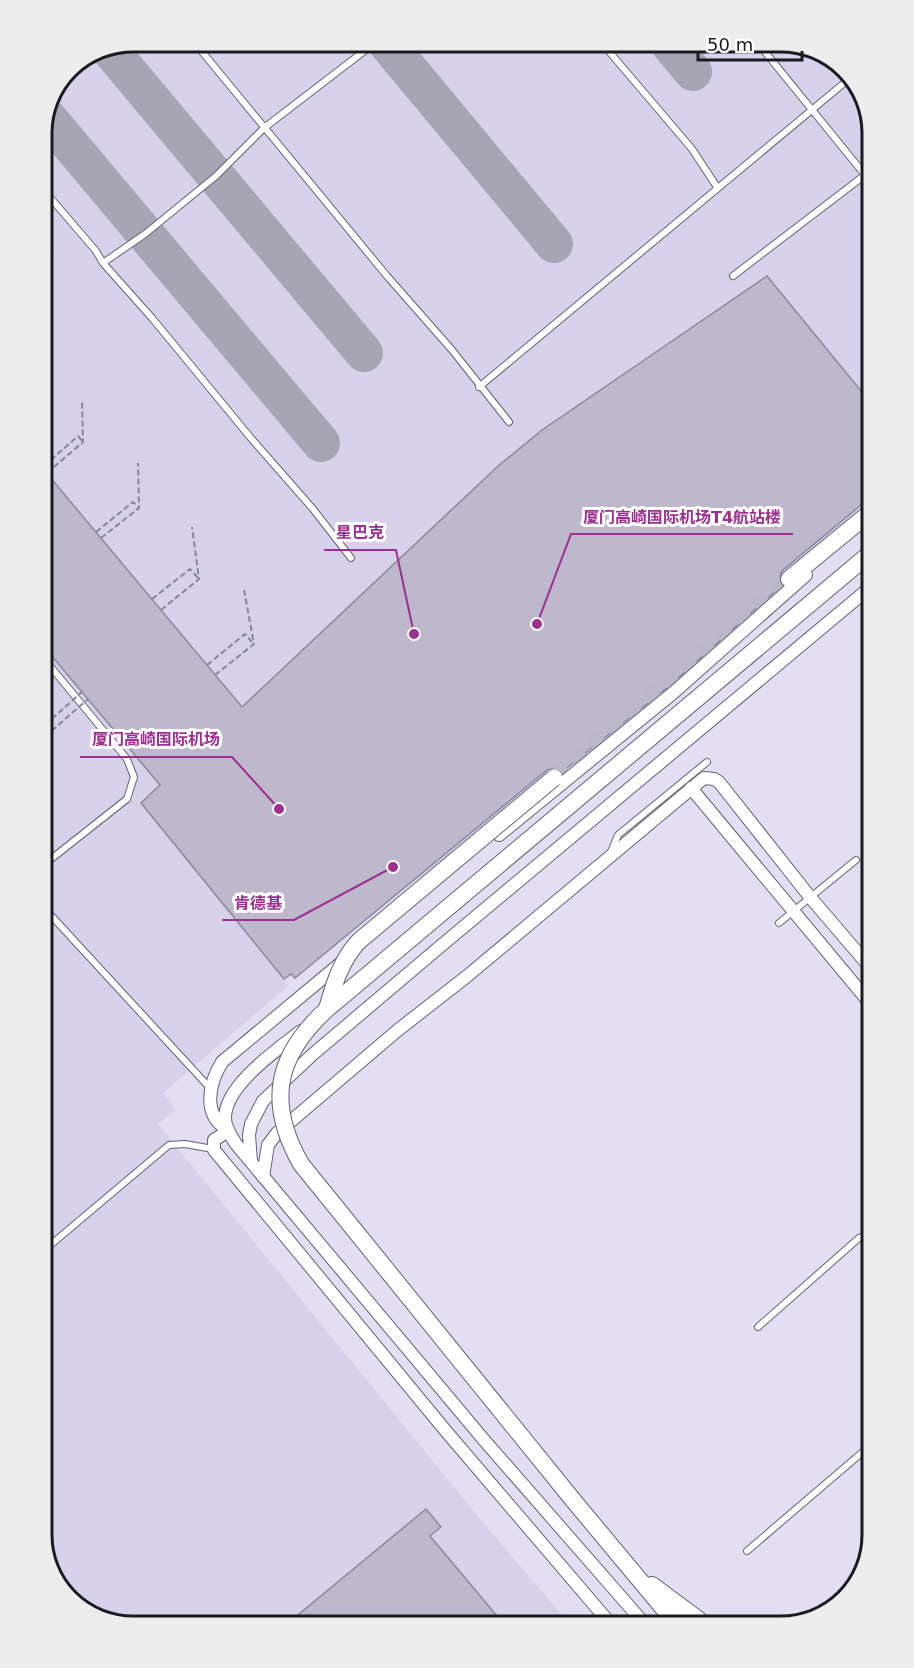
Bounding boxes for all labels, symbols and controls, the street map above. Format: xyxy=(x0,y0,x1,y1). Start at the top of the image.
scale bar xyxy=(698,24,802,62)
text: 50 m xyxy=(707,34,753,55)
callout: 厦门高崎国际机场T4航站楼 xyxy=(571,500,793,534)
text: 厦门高崎国际机场T4航站楼 xyxy=(583,508,781,527)
callout: 星巴克 xyxy=(324,516,396,550)
text: 星巴克 xyxy=(336,523,384,542)
callout: 厦门高崎国际机场 xyxy=(80,723,232,757)
text: 厦门高崎国际机场 xyxy=(92,730,220,749)
callout: 肯德基 xyxy=(222,886,294,920)
text: 肯德基 xyxy=(234,894,283,913)

